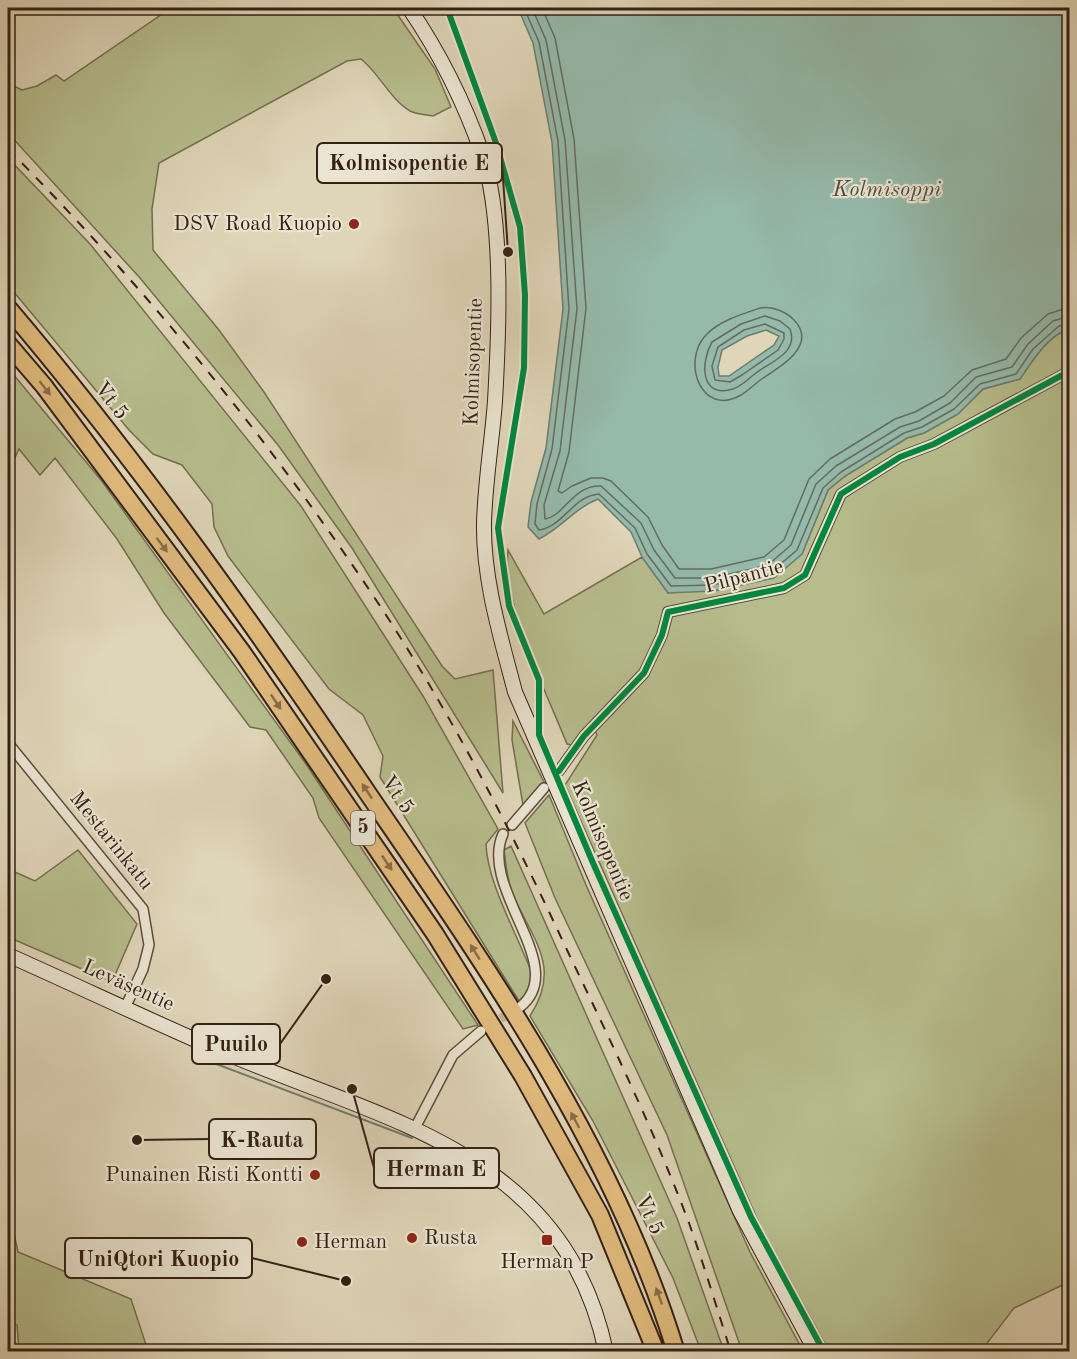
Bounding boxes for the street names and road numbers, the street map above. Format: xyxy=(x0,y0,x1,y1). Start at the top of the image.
street label: Kolmisopentie xyxy=(461,297,487,427)
street label: Vt 5 xyxy=(90,378,132,424)
street label: Pilpantie xyxy=(702,556,786,598)
street label: Vt 5 xyxy=(377,772,417,818)
street label: Kolmisopentie xyxy=(567,778,637,904)
street label: Mestarinkatu xyxy=(65,788,157,894)
road number: 5 xyxy=(351,811,375,845)
street label: Leväsentie xyxy=(79,956,177,1016)
street label: Vt 5 xyxy=(631,1192,667,1238)

